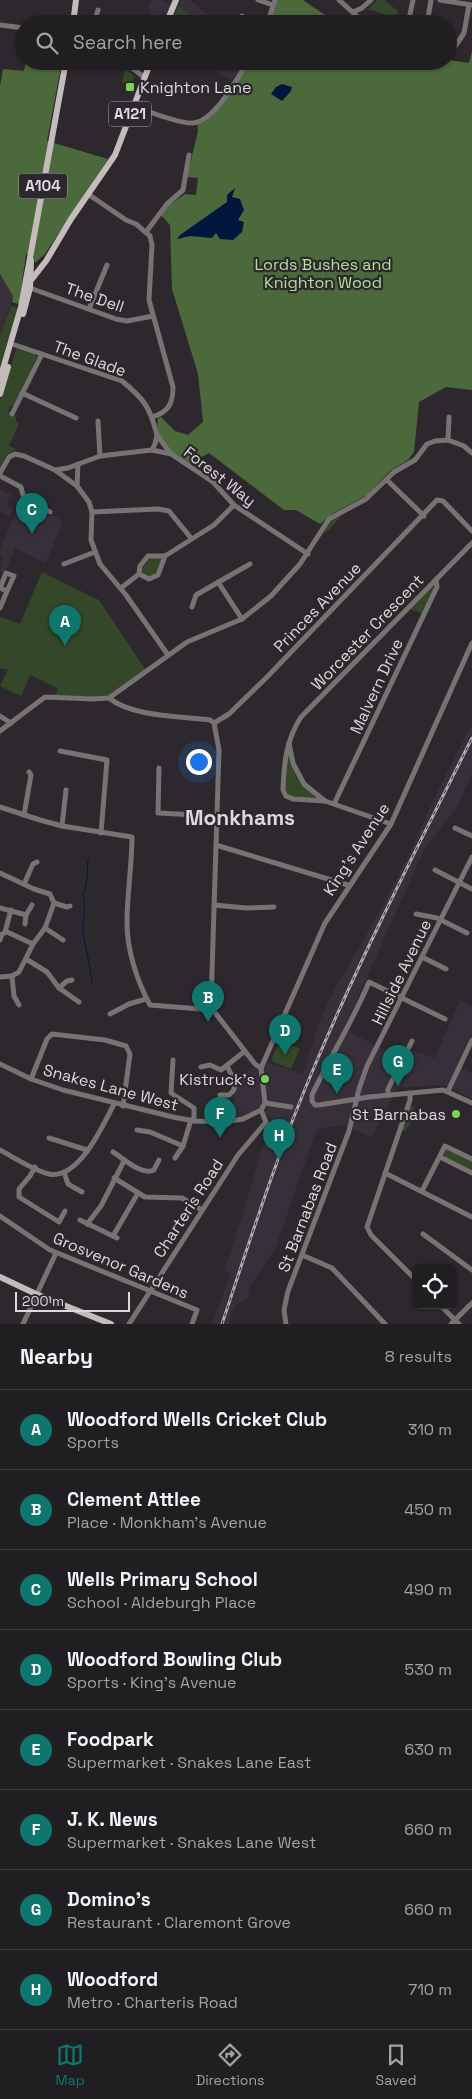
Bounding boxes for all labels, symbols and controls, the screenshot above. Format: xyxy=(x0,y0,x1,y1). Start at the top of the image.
search box xyxy=(15,15,457,70)
icon: search xyxy=(33,29,61,57)
text: Search here xyxy=(73,30,183,55)
place label: Knighton Lane xyxy=(140,77,251,98)
marker: Knighton Lane xyxy=(124,81,136,93)
road number: A121 xyxy=(109,102,151,126)
road number: A104 xyxy=(19,174,67,198)
park label: Lords Bushes and Knighton Wood xyxy=(254,254,392,293)
street label: The Dell xyxy=(63,278,127,317)
street label: The Glade xyxy=(51,336,129,381)
street label: Forest Way xyxy=(179,442,260,511)
pin: C xyxy=(16,493,48,534)
street label: Princes Avenue xyxy=(269,558,366,657)
street label: Worcester Crescent xyxy=(307,570,428,695)
pin: A xyxy=(49,605,81,646)
street label: Malvern Drive xyxy=(345,635,408,737)
your location xyxy=(186,749,212,775)
street label: King's Avenue xyxy=(319,799,394,900)
district label: Monkhams xyxy=(185,804,295,831)
street label: Hillside Avenue xyxy=(367,916,436,1028)
pin: B xyxy=(192,981,224,1022)
pin: D xyxy=(269,1014,301,1055)
pin: G xyxy=(382,1045,414,1086)
pin: E xyxy=(321,1053,353,1094)
street label: Snakes Lane West xyxy=(41,1059,181,1116)
place label: Kistruck's xyxy=(179,1069,255,1090)
marker: Kistruck's xyxy=(259,1073,271,1085)
pin: F xyxy=(204,1097,236,1138)
place label: St Barnabas xyxy=(352,1104,446,1125)
marker: St Barnabas xyxy=(450,1108,462,1120)
pin: H xyxy=(263,1119,295,1160)
street label: St Barnabas Road xyxy=(273,1139,342,1275)
street label: Charteris Road xyxy=(149,1155,228,1262)
street label: Grosvenor Gardens xyxy=(50,1227,192,1304)
map controls xyxy=(412,1264,457,1309)
button: locate xyxy=(412,1264,457,1309)
scale bar xyxy=(15,1289,130,1312)
text: 200 m xyxy=(22,1292,64,1310)
text: Nearby xyxy=(20,1343,93,1370)
text: 8 results xyxy=(385,1346,452,1367)
text: Woodford Wells Cricket Club xyxy=(67,1407,327,1432)
text: A xyxy=(31,1419,41,1440)
text: 310 m xyxy=(408,1419,452,1440)
text: Sports xyxy=(67,1432,119,1453)
text: Clement Attlee xyxy=(67,1487,201,1512)
text: B xyxy=(31,1499,41,1520)
text: 450 m xyxy=(404,1499,452,1520)
text: Place · Monkham's Avenue xyxy=(67,1512,267,1533)
text: Wells Primary School xyxy=(67,1567,258,1592)
text: C xyxy=(31,1579,41,1600)
text: 490 m xyxy=(404,1579,452,1600)
text: School · Aldeburgh Place xyxy=(67,1592,256,1613)
text: Woodford Bowling Club xyxy=(67,1647,282,1672)
text: D xyxy=(31,1659,41,1680)
text: 530 m xyxy=(405,1659,452,1680)
text: Sports · King's Avenue xyxy=(67,1672,237,1693)
text: Foodpark xyxy=(67,1727,154,1752)
text: E xyxy=(32,1739,40,1760)
text: 630 m xyxy=(404,1739,452,1760)
text: Supermarket · Snakes Lane East xyxy=(67,1752,311,1773)
text: J. K. News xyxy=(67,1807,158,1832)
text: F xyxy=(32,1819,40,1840)
text: 660 m xyxy=(404,1819,452,1840)
text: Supermarket · Snakes Lane West xyxy=(67,1832,316,1853)
text: Domino's xyxy=(67,1887,151,1912)
text: G xyxy=(31,1899,41,1920)
text: 660 m xyxy=(404,1899,452,1920)
text: Restaurant · Claremont Grove xyxy=(67,1912,291,1933)
text: Woodford xyxy=(67,1967,158,1992)
text: H xyxy=(31,1979,41,2000)
text: 710 m xyxy=(408,1979,452,2000)
text: Metro · Charteris Road xyxy=(67,1992,238,2013)
tab: Map xyxy=(56,2041,85,2089)
tab: Directions xyxy=(196,2041,264,2089)
tab: Saved xyxy=(376,2041,416,2089)

